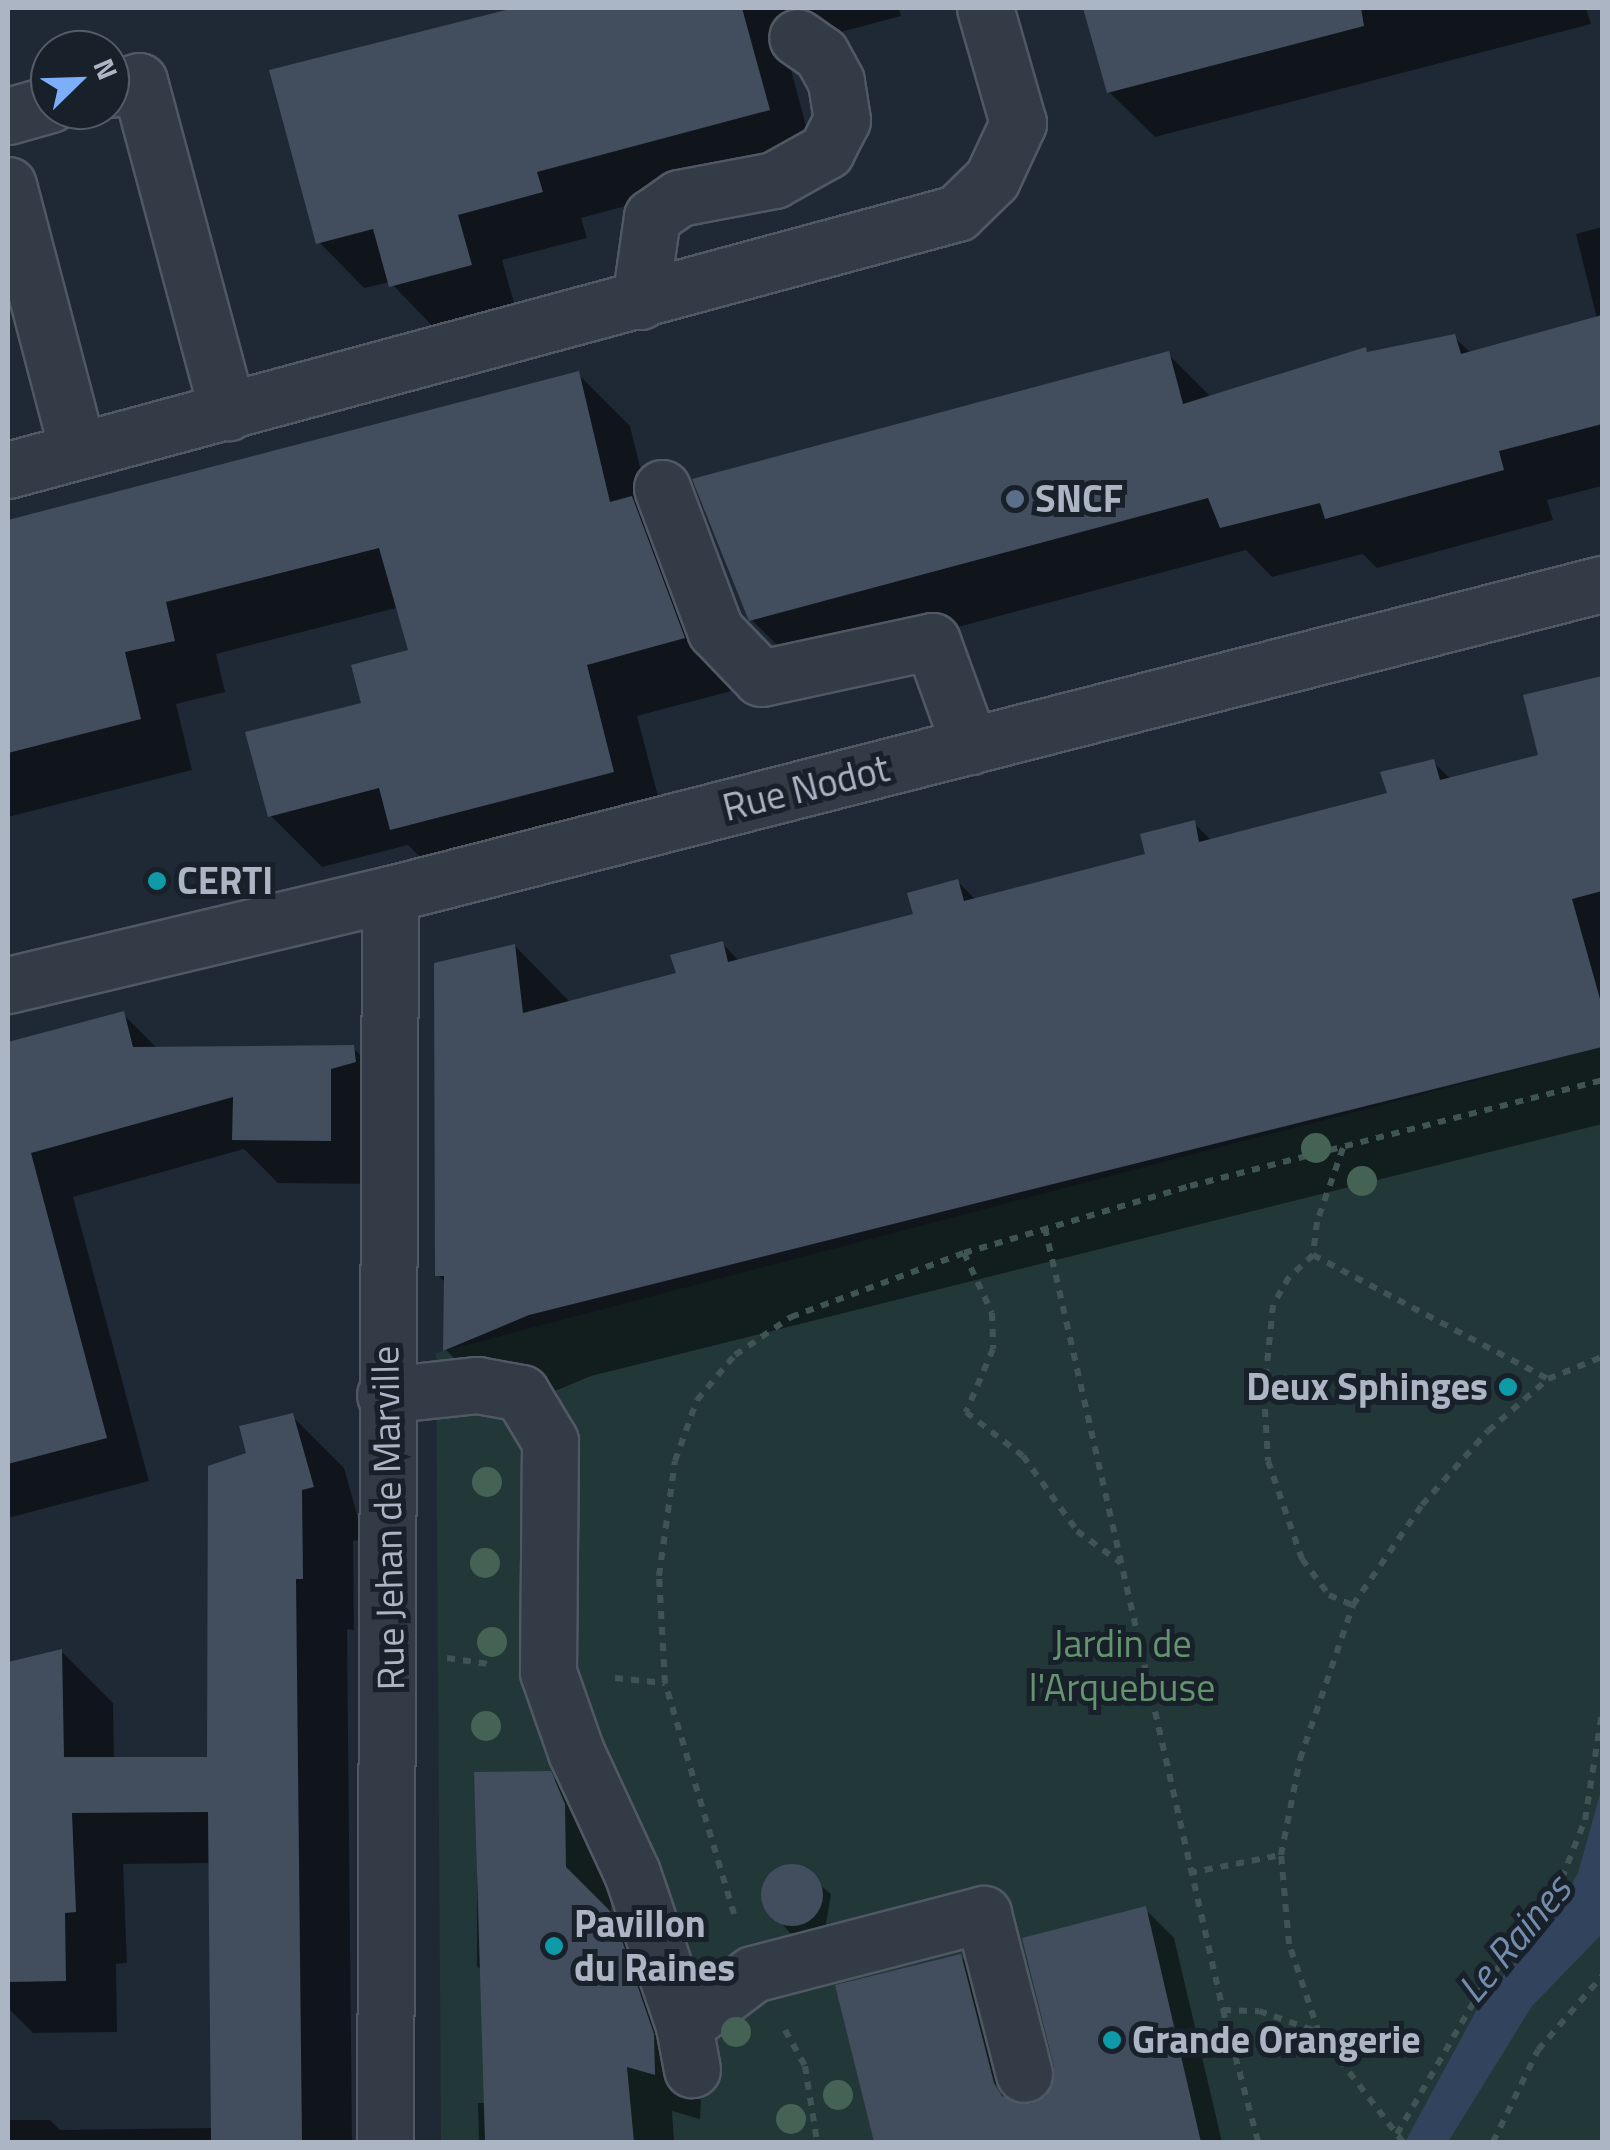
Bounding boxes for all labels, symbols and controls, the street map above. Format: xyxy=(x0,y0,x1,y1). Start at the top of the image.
north arrow xyxy=(30,30,130,130)
text: N xyxy=(83,52,130,86)
place label: SNCF xyxy=(1035,476,1123,522)
marker: SNCF xyxy=(1004,488,1026,510)
street label: Rue Nodot xyxy=(718,745,894,831)
place label: CERTI xyxy=(177,858,273,904)
marker: CERTI xyxy=(146,870,168,892)
street label: Rue Jehan de Marville xyxy=(362,1345,414,1691)
place label: Deux Sphinges xyxy=(1246,1364,1488,1410)
marker: Deux Sphinges xyxy=(1497,1376,1519,1398)
park label: Jardin de l'Arquebuse xyxy=(1029,1621,1215,1710)
water label: Le Raines xyxy=(1447,1866,1581,2012)
place label: Pavillon du Raines xyxy=(574,1901,735,1990)
marker: Pavillon du Raines xyxy=(543,1935,565,1957)
place label: Grande Orangerie xyxy=(1132,2017,1421,2063)
marker: Grande Orangerie xyxy=(1101,2029,1123,2051)

